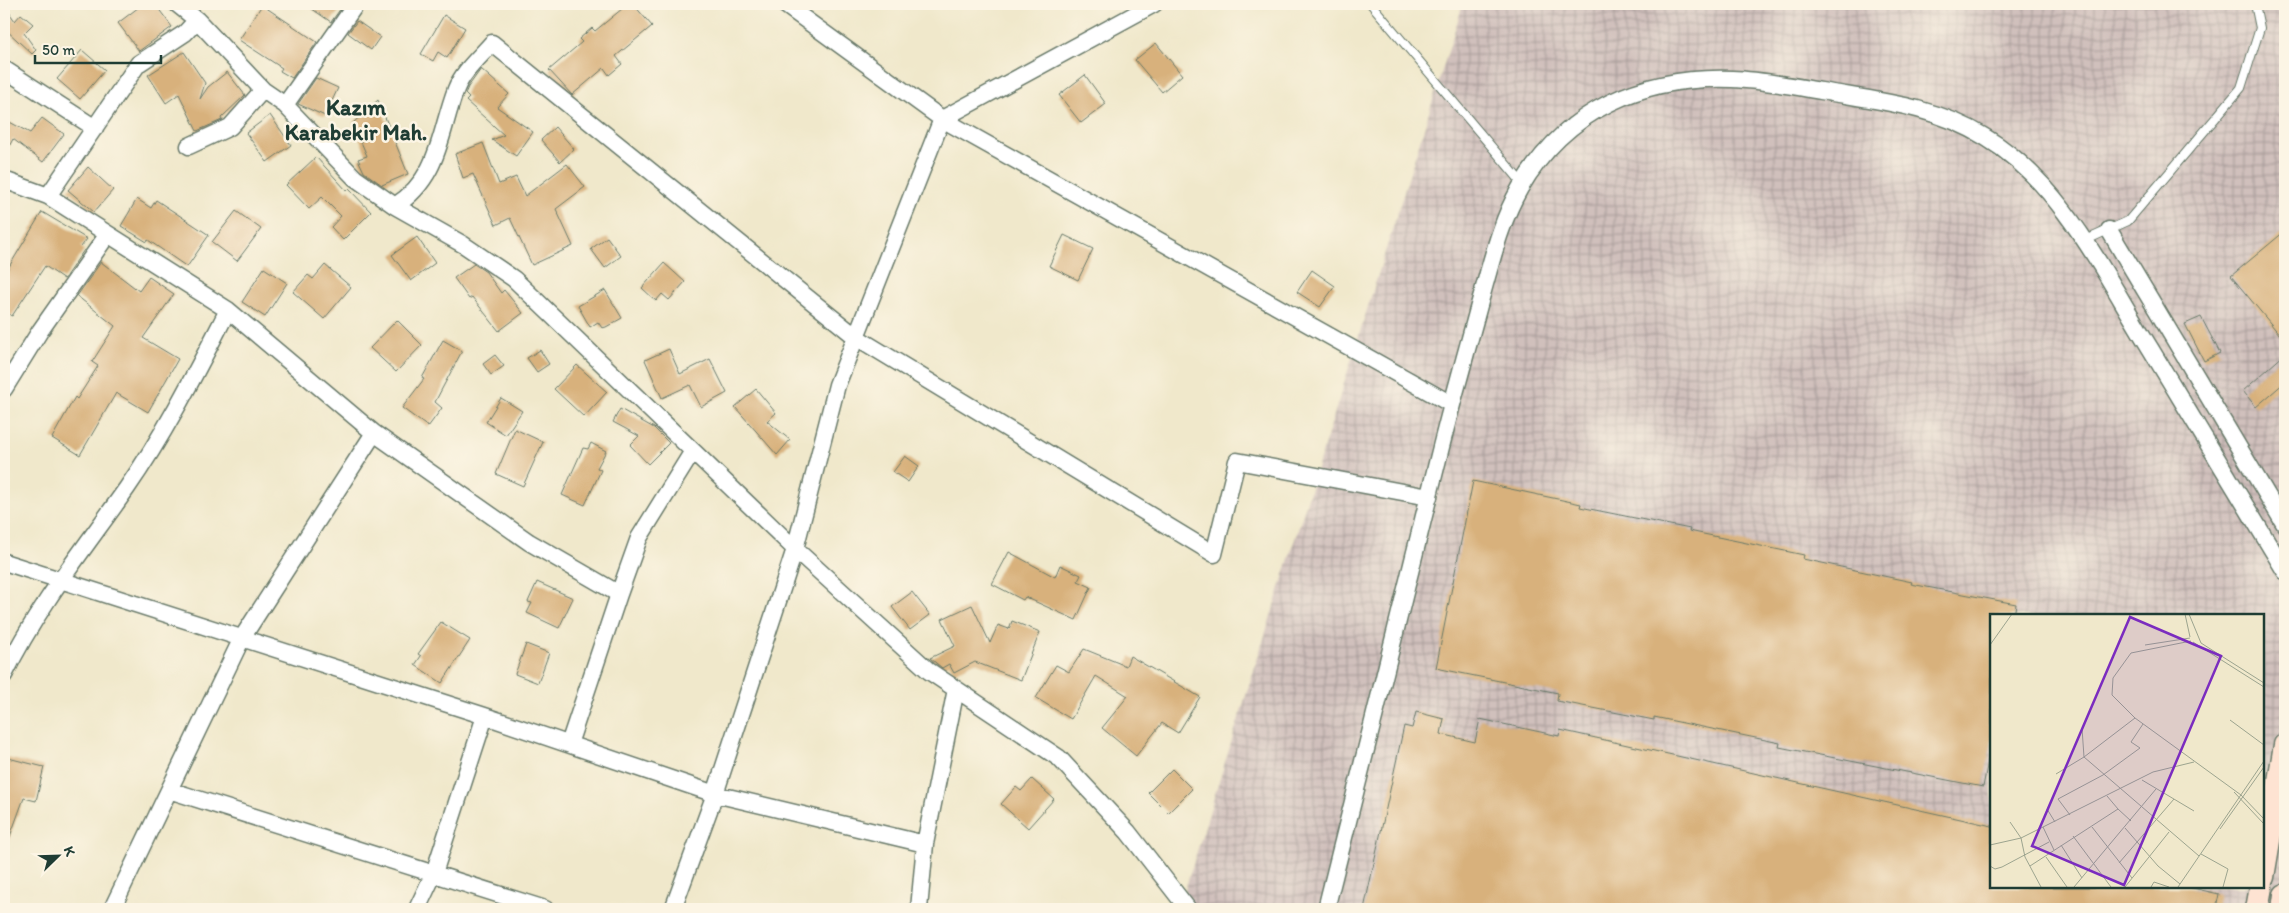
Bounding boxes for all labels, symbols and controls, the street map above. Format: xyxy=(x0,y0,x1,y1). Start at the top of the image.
scale bar xyxy=(35,32,161,64)
text: 50 m xyxy=(42,41,75,59)
district label: Kazım Karabekir Mah. xyxy=(285,94,427,146)
inset map xyxy=(1990,614,2264,888)
north arrow xyxy=(32,830,82,880)
text: K xyxy=(60,844,79,860)

